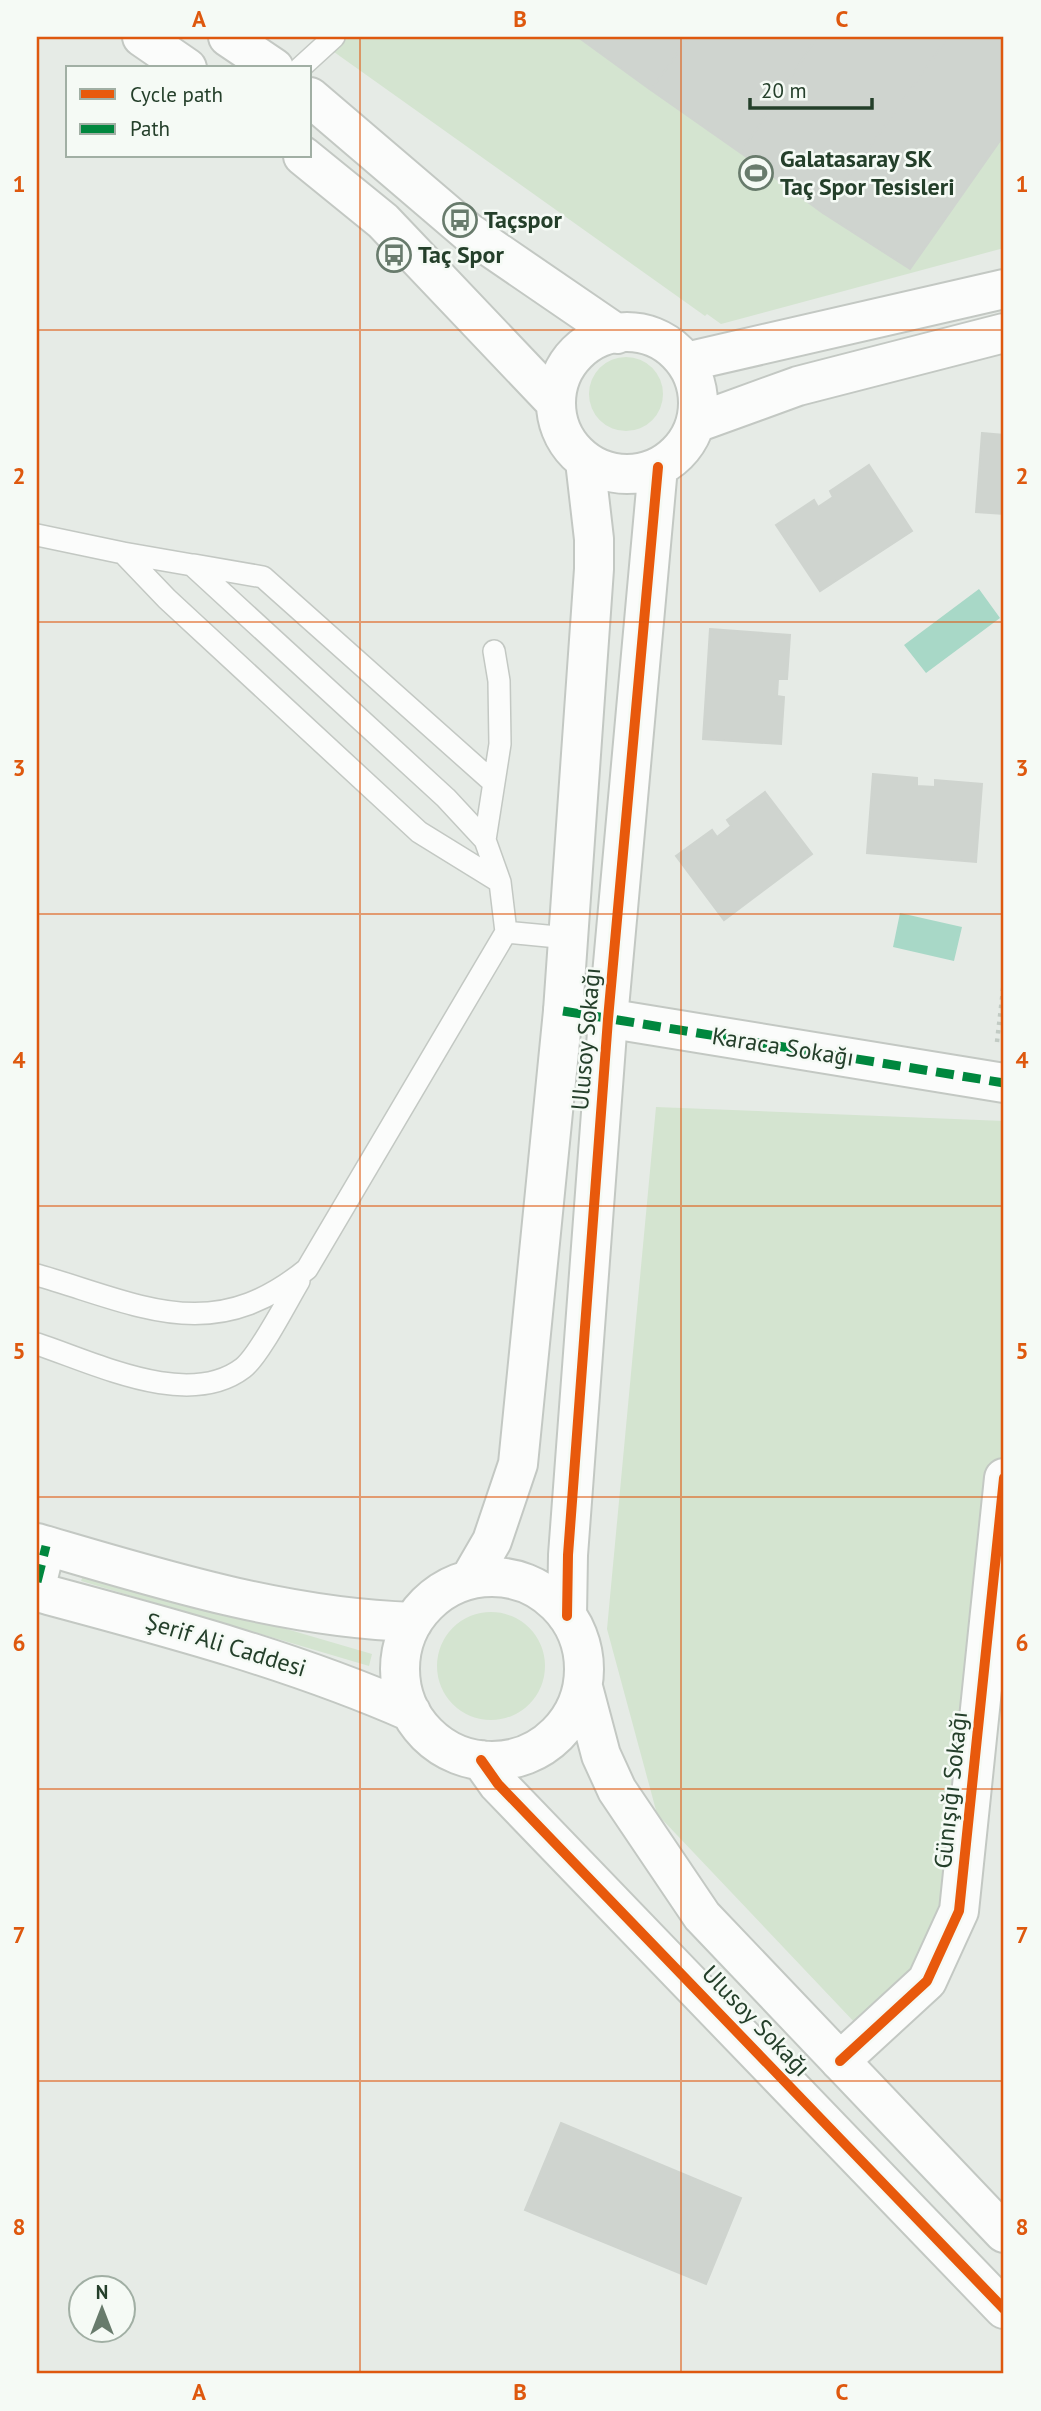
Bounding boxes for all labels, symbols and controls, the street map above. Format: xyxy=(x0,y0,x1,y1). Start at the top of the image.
text: A xyxy=(192,4,206,33)
text: B xyxy=(513,4,527,33)
text: C xyxy=(836,4,849,33)
legend xyxy=(66,66,312,158)
scale bar xyxy=(750,66,873,110)
text: 20 m xyxy=(761,77,807,104)
text: Cycle path xyxy=(130,81,223,108)
text: Path xyxy=(130,115,170,142)
place label: Galatasaray SK Taç Spor Tesisleri xyxy=(780,143,955,202)
sports icon: Galatasaray SK Taç Spor Tesisleri xyxy=(737,154,775,192)
text: 1 xyxy=(12,169,26,198)
text: 1 xyxy=(1015,169,1029,198)
bus stop icon: Taçspor xyxy=(441,201,479,239)
place label: Taçspor xyxy=(484,204,562,235)
bus stop icon: Taç Spor xyxy=(375,236,413,274)
place label: Taç Spor xyxy=(418,239,504,270)
text: 2 xyxy=(12,461,26,490)
text: 2 xyxy=(1015,461,1029,490)
text: 3 xyxy=(12,753,26,782)
text: 3 xyxy=(1015,753,1029,782)
street label: Ulusoy Sokağı xyxy=(564,966,607,1112)
street label: Karaca Sokağı xyxy=(710,1020,856,1073)
text: 4 xyxy=(12,1045,26,1074)
text: 4 xyxy=(1015,1045,1029,1074)
text: 5 xyxy=(12,1336,26,1365)
text: 5 xyxy=(1015,1336,1029,1365)
street label: Şerif Ali Caddesi xyxy=(142,1605,310,1684)
text: 6 xyxy=(12,1628,26,1657)
text: 6 xyxy=(1015,1628,1029,1657)
street label: Günışığı Sokağı xyxy=(927,1710,974,1870)
text: 7 xyxy=(12,1920,26,1949)
text: 7 xyxy=(1015,1920,1029,1949)
street label: Ulusoy Sokağı xyxy=(695,1958,817,2083)
text: 8 xyxy=(12,2212,26,2241)
text: 8 xyxy=(1015,2212,1029,2241)
north arrow xyxy=(66,2274,136,2344)
text: N xyxy=(96,2280,108,2304)
text: A xyxy=(192,2377,206,2406)
text: B xyxy=(513,2377,527,2406)
text: C xyxy=(836,2377,849,2406)

